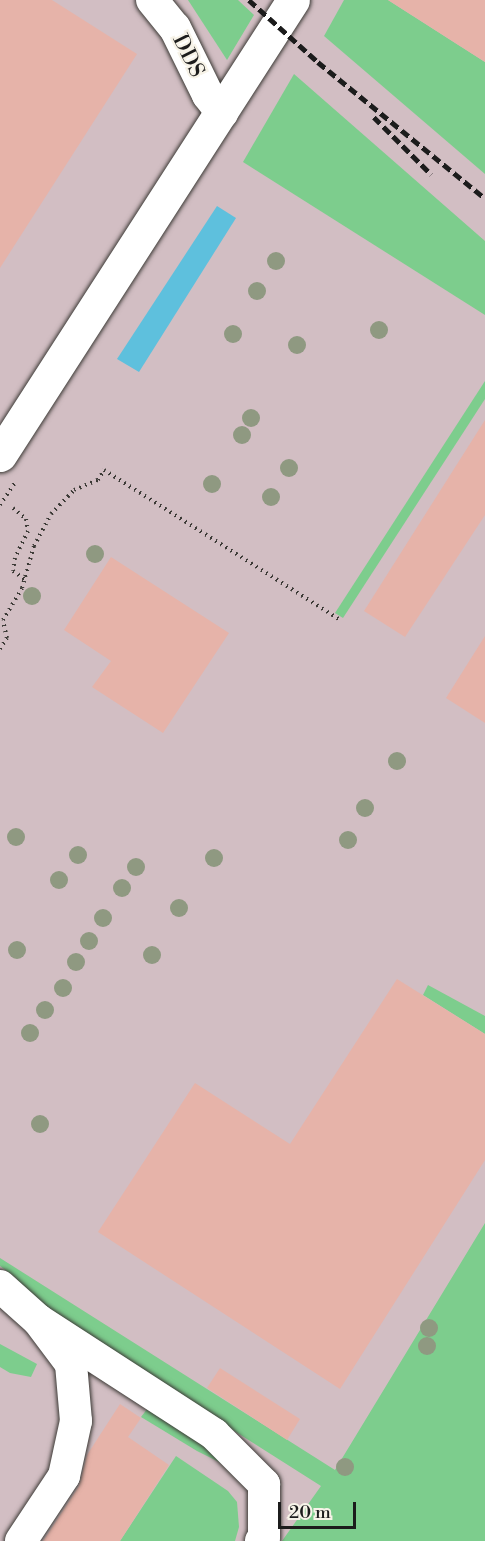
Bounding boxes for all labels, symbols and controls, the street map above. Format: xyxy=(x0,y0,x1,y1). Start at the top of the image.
street label: DDS xyxy=(167,30,209,82)
scale bar xyxy=(281,1490,359,1528)
text: 20 m xyxy=(289,1501,331,1524)

